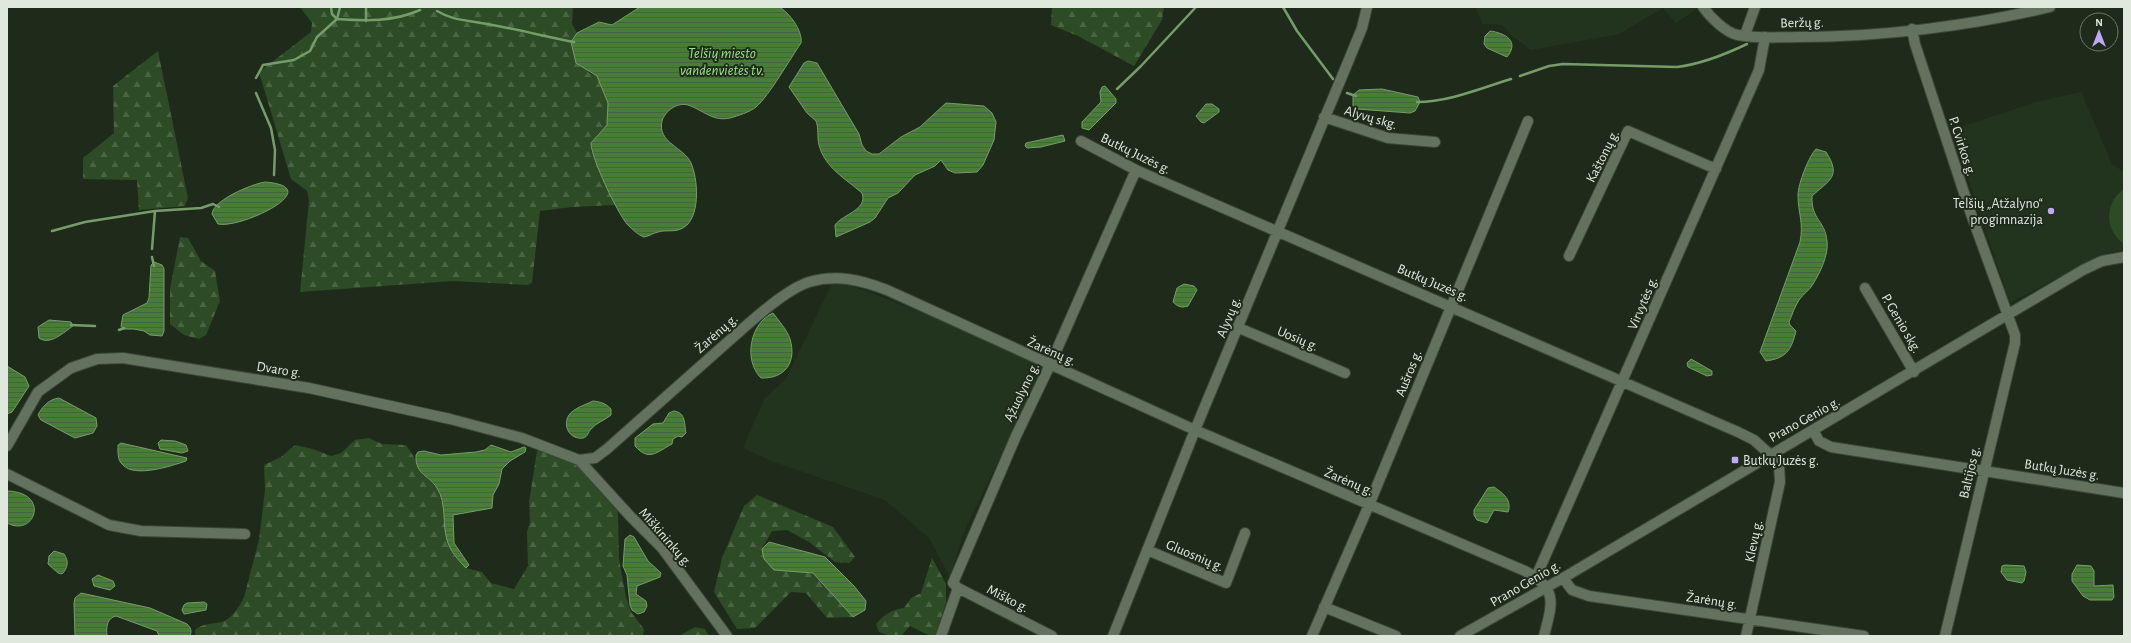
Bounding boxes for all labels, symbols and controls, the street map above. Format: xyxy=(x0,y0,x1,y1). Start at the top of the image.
north arrow xyxy=(2079,12,2119,52)
street label: Beržų g. xyxy=(1780,16,1824,30)
text: N xyxy=(2095,17,2103,28)
water label: Telšių miesto vandenvietės tv. xyxy=(680,46,764,78)
street label: Alyvų skg. xyxy=(1343,104,1399,132)
street label: P. Cvirkos g. xyxy=(1946,115,1978,178)
street label: Kaštonų g. xyxy=(1584,128,1622,185)
street label: Butkų Juzės g. xyxy=(1098,131,1173,177)
place label: Telšių „Atžalyno“ progimnazija xyxy=(1953,197,2044,227)
marker: Telšių „Atžalyno“ progimnazija xyxy=(2046,206,2056,216)
street label: Butkų Juzės g. xyxy=(1395,262,1470,304)
street label: Virvytės g. xyxy=(1626,275,1660,332)
street label: P. Genio skg. xyxy=(1879,291,1924,356)
street label: Alyvų g. xyxy=(1214,295,1243,340)
street label: Žarėnų g. xyxy=(691,310,741,356)
street label: Uosių g. xyxy=(1275,324,1320,354)
street label: Žarėnų g. xyxy=(1025,333,1079,369)
street label: Aušros g. xyxy=(1393,348,1425,399)
street label: Dvaro g. xyxy=(256,360,302,380)
street label: Ąžuolyno g. xyxy=(1002,361,1042,424)
street label: Prano Genio g. xyxy=(1767,395,1842,445)
street label: Baltijos g. xyxy=(1957,445,1983,500)
place label: Butkų Juzės g. xyxy=(1743,454,1819,468)
marker: Butkų Juzės g. xyxy=(1730,455,1740,465)
street label: Butkų Juzės g. xyxy=(2023,457,2100,483)
street label: Žarėnų g. xyxy=(1322,464,1376,498)
street label: Miškininkų g. xyxy=(636,505,695,570)
street label: Klevų g. xyxy=(1743,519,1765,564)
street label: Gluosnių g. xyxy=(1164,538,1225,574)
street label: Prano Genio g. xyxy=(1488,558,1563,610)
street label: Miško g. xyxy=(984,582,1031,615)
street label: Žarėnų g. xyxy=(1685,588,1739,612)

